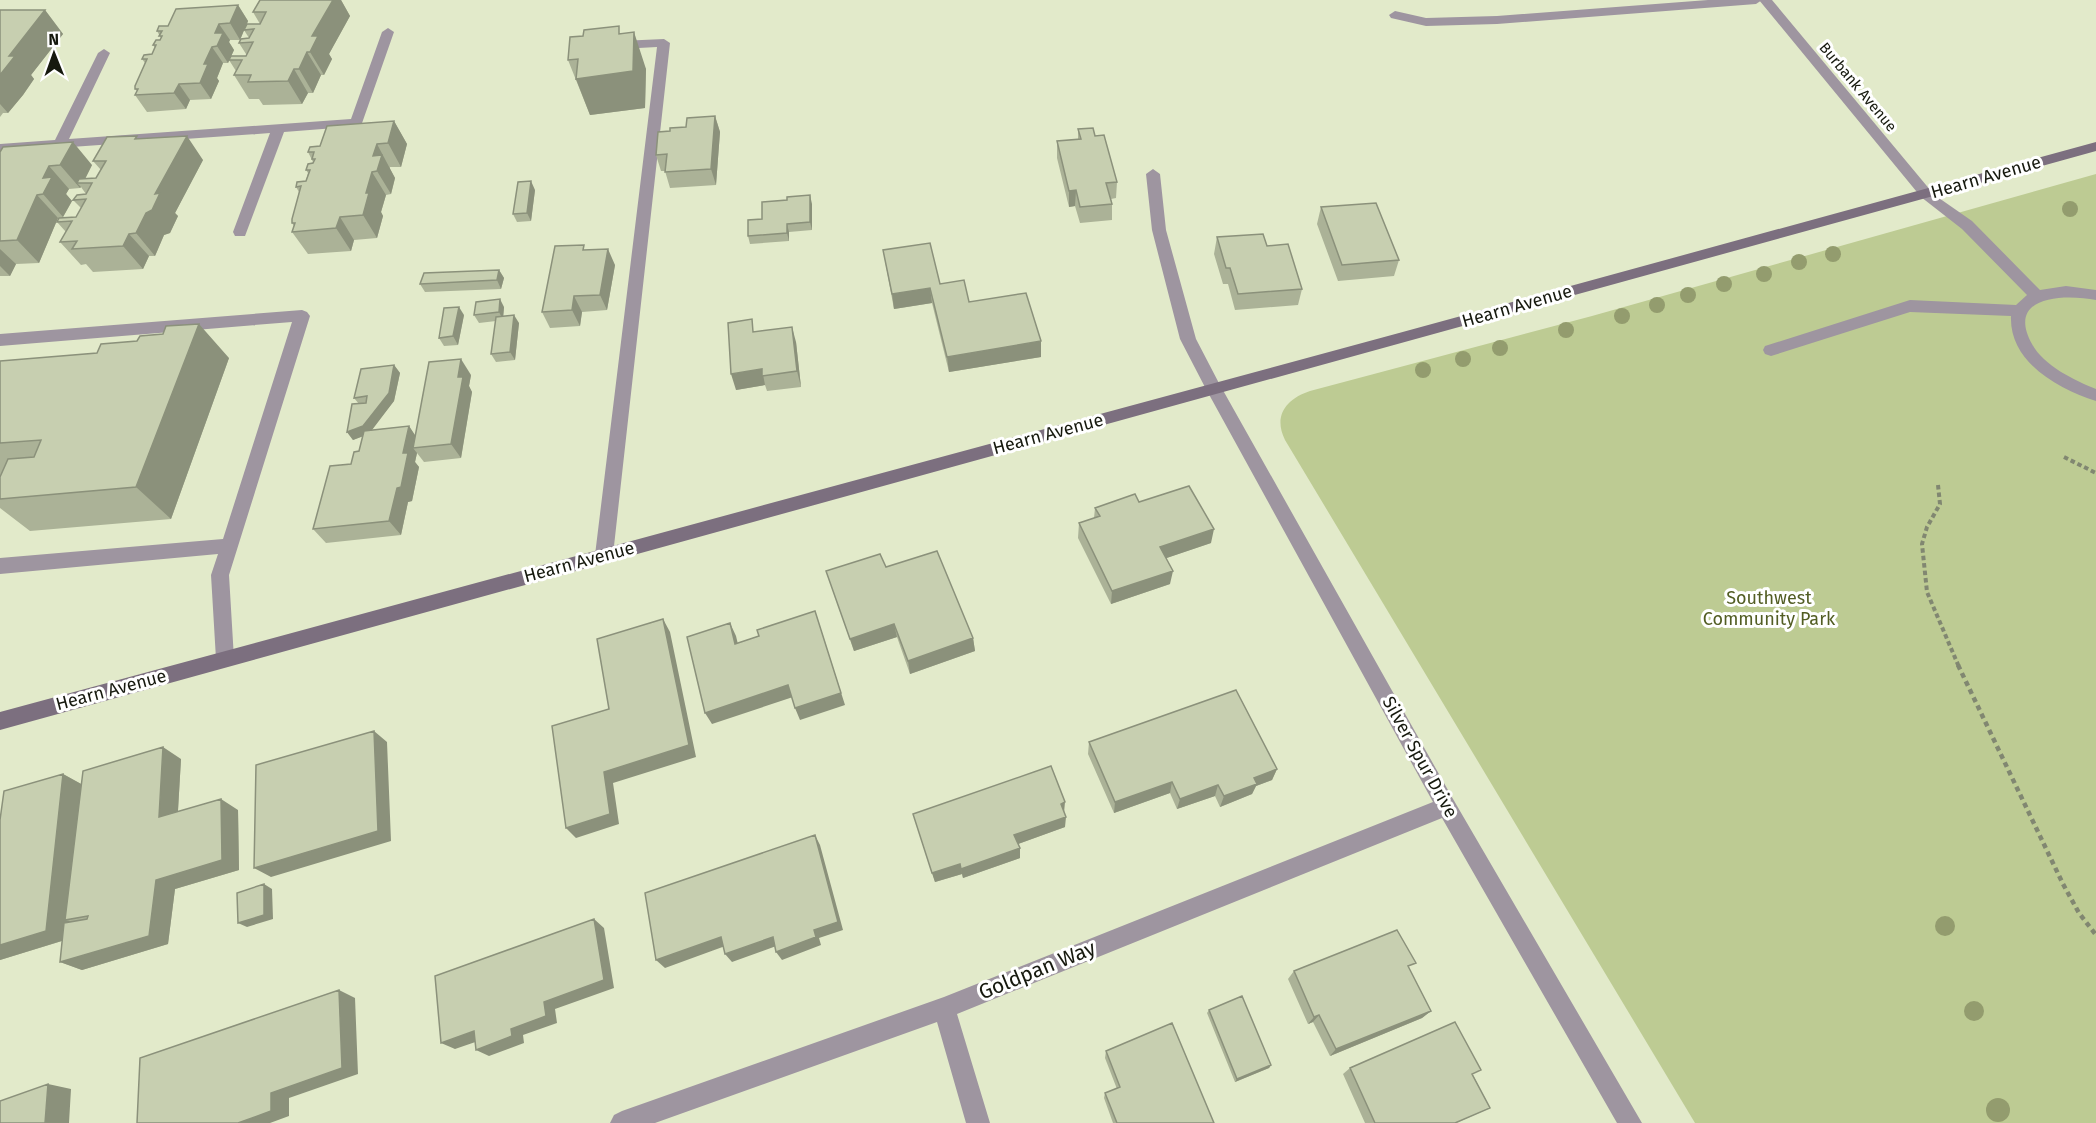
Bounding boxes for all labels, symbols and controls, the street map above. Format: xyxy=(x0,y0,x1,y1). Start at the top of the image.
north arrow xyxy=(24,24,84,84)
text: N xyxy=(48,30,59,49)
street label: Burbank Avenue xyxy=(1815,39,1901,135)
street label: Hearn Avenue xyxy=(1928,151,2044,203)
street label: Hearn Avenue xyxy=(1459,280,1575,332)
street label: Hearn Avenue xyxy=(990,409,1106,459)
street label: Hearn Avenue xyxy=(521,537,637,587)
park label: Southwest Community Park xyxy=(1703,587,1836,630)
street label: Hearn Avenue xyxy=(53,665,169,715)
street label: Silver Spur Drive xyxy=(1378,693,1462,821)
street label: Goldpan Way xyxy=(975,935,1100,1005)

